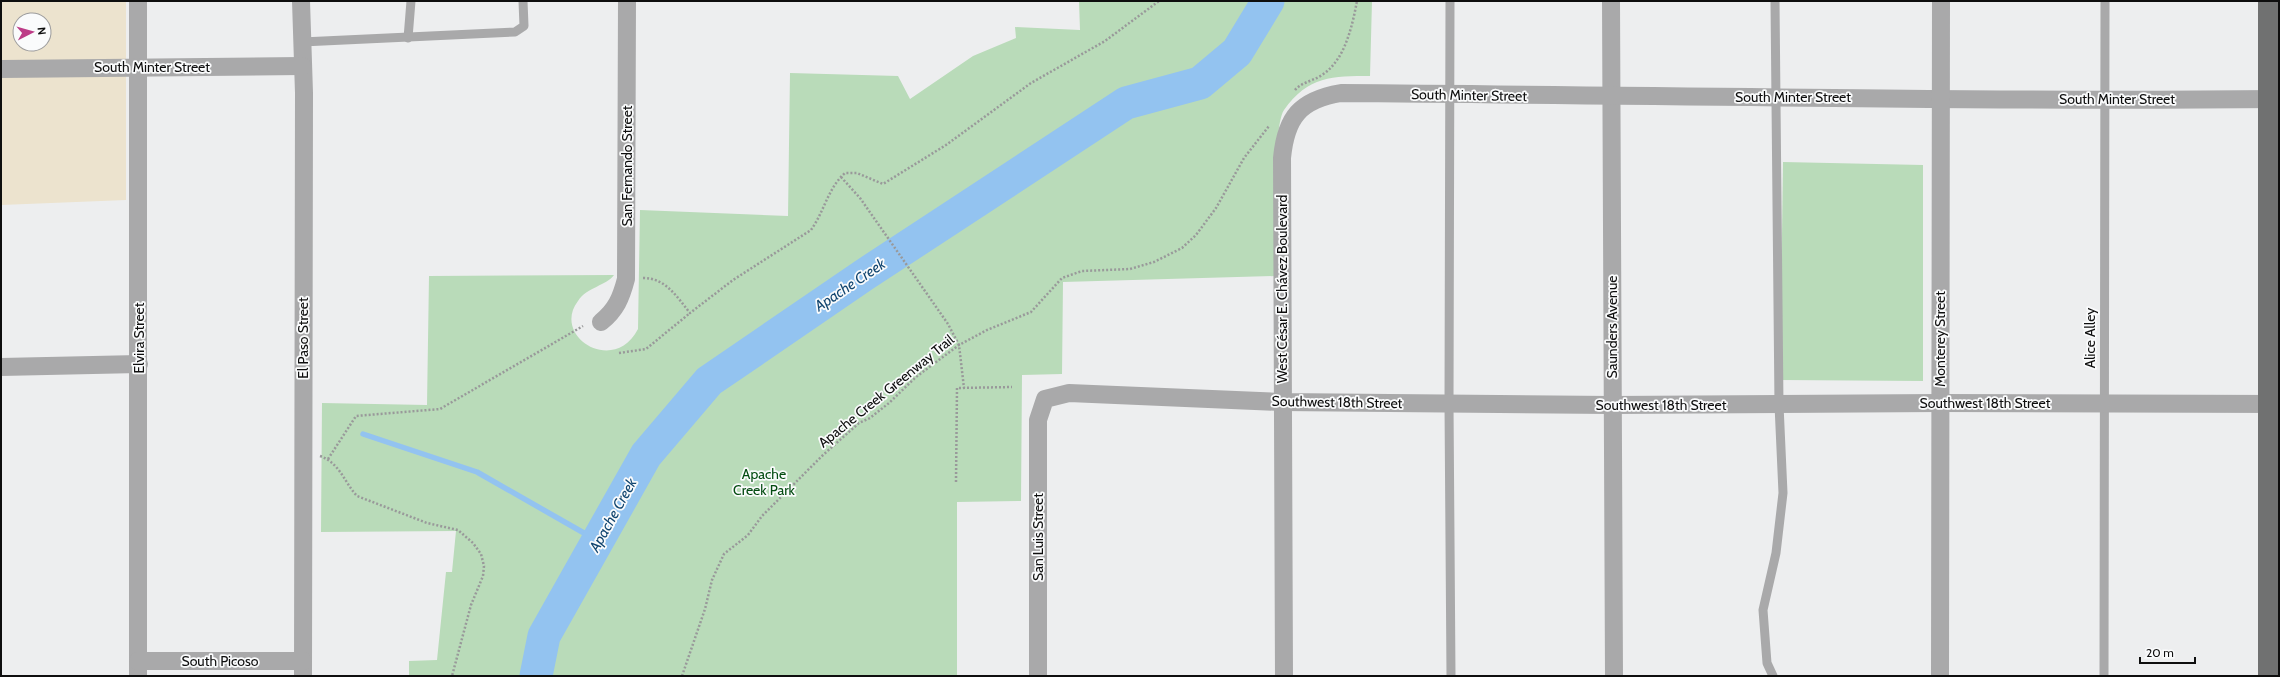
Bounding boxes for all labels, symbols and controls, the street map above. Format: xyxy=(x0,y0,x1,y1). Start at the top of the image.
north arrow xyxy=(12,12,52,52)
text: N xyxy=(35,26,49,36)
street label: South Minter Street xyxy=(94,58,210,76)
street label: South Minter Street xyxy=(1411,85,1527,105)
street label: South Minter Street xyxy=(1735,88,1851,106)
street label: South Minter Street xyxy=(2059,90,2175,108)
street label: San Fernando Street xyxy=(618,105,636,227)
street label: West César E. Chávez Boulevard xyxy=(1273,195,1291,383)
water label: Apache Creek xyxy=(810,254,889,316)
street label: Saunders Avenue xyxy=(1603,276,1621,378)
street label: Monterey Street xyxy=(1931,291,1949,387)
street label: El Paso Street xyxy=(294,297,312,379)
street label: Elvira Street xyxy=(130,302,148,374)
street label: Alice Alley xyxy=(2081,308,2099,368)
street label: Apache Creek Greenway Trail xyxy=(814,330,958,451)
street label: Southwest 18th Street xyxy=(1271,392,1403,412)
street label: Southwest 18th Street xyxy=(1920,394,2051,412)
street label: Southwest 18th Street xyxy=(1596,396,1727,414)
park label: Apache Creek Park xyxy=(733,465,796,499)
water label: Apache Creek xyxy=(585,475,641,556)
street label: San Luis Street xyxy=(1029,493,1047,581)
scale bar xyxy=(2140,639,2195,665)
text: 20 m xyxy=(2146,645,2174,660)
street label: South Picoso xyxy=(181,652,259,670)

